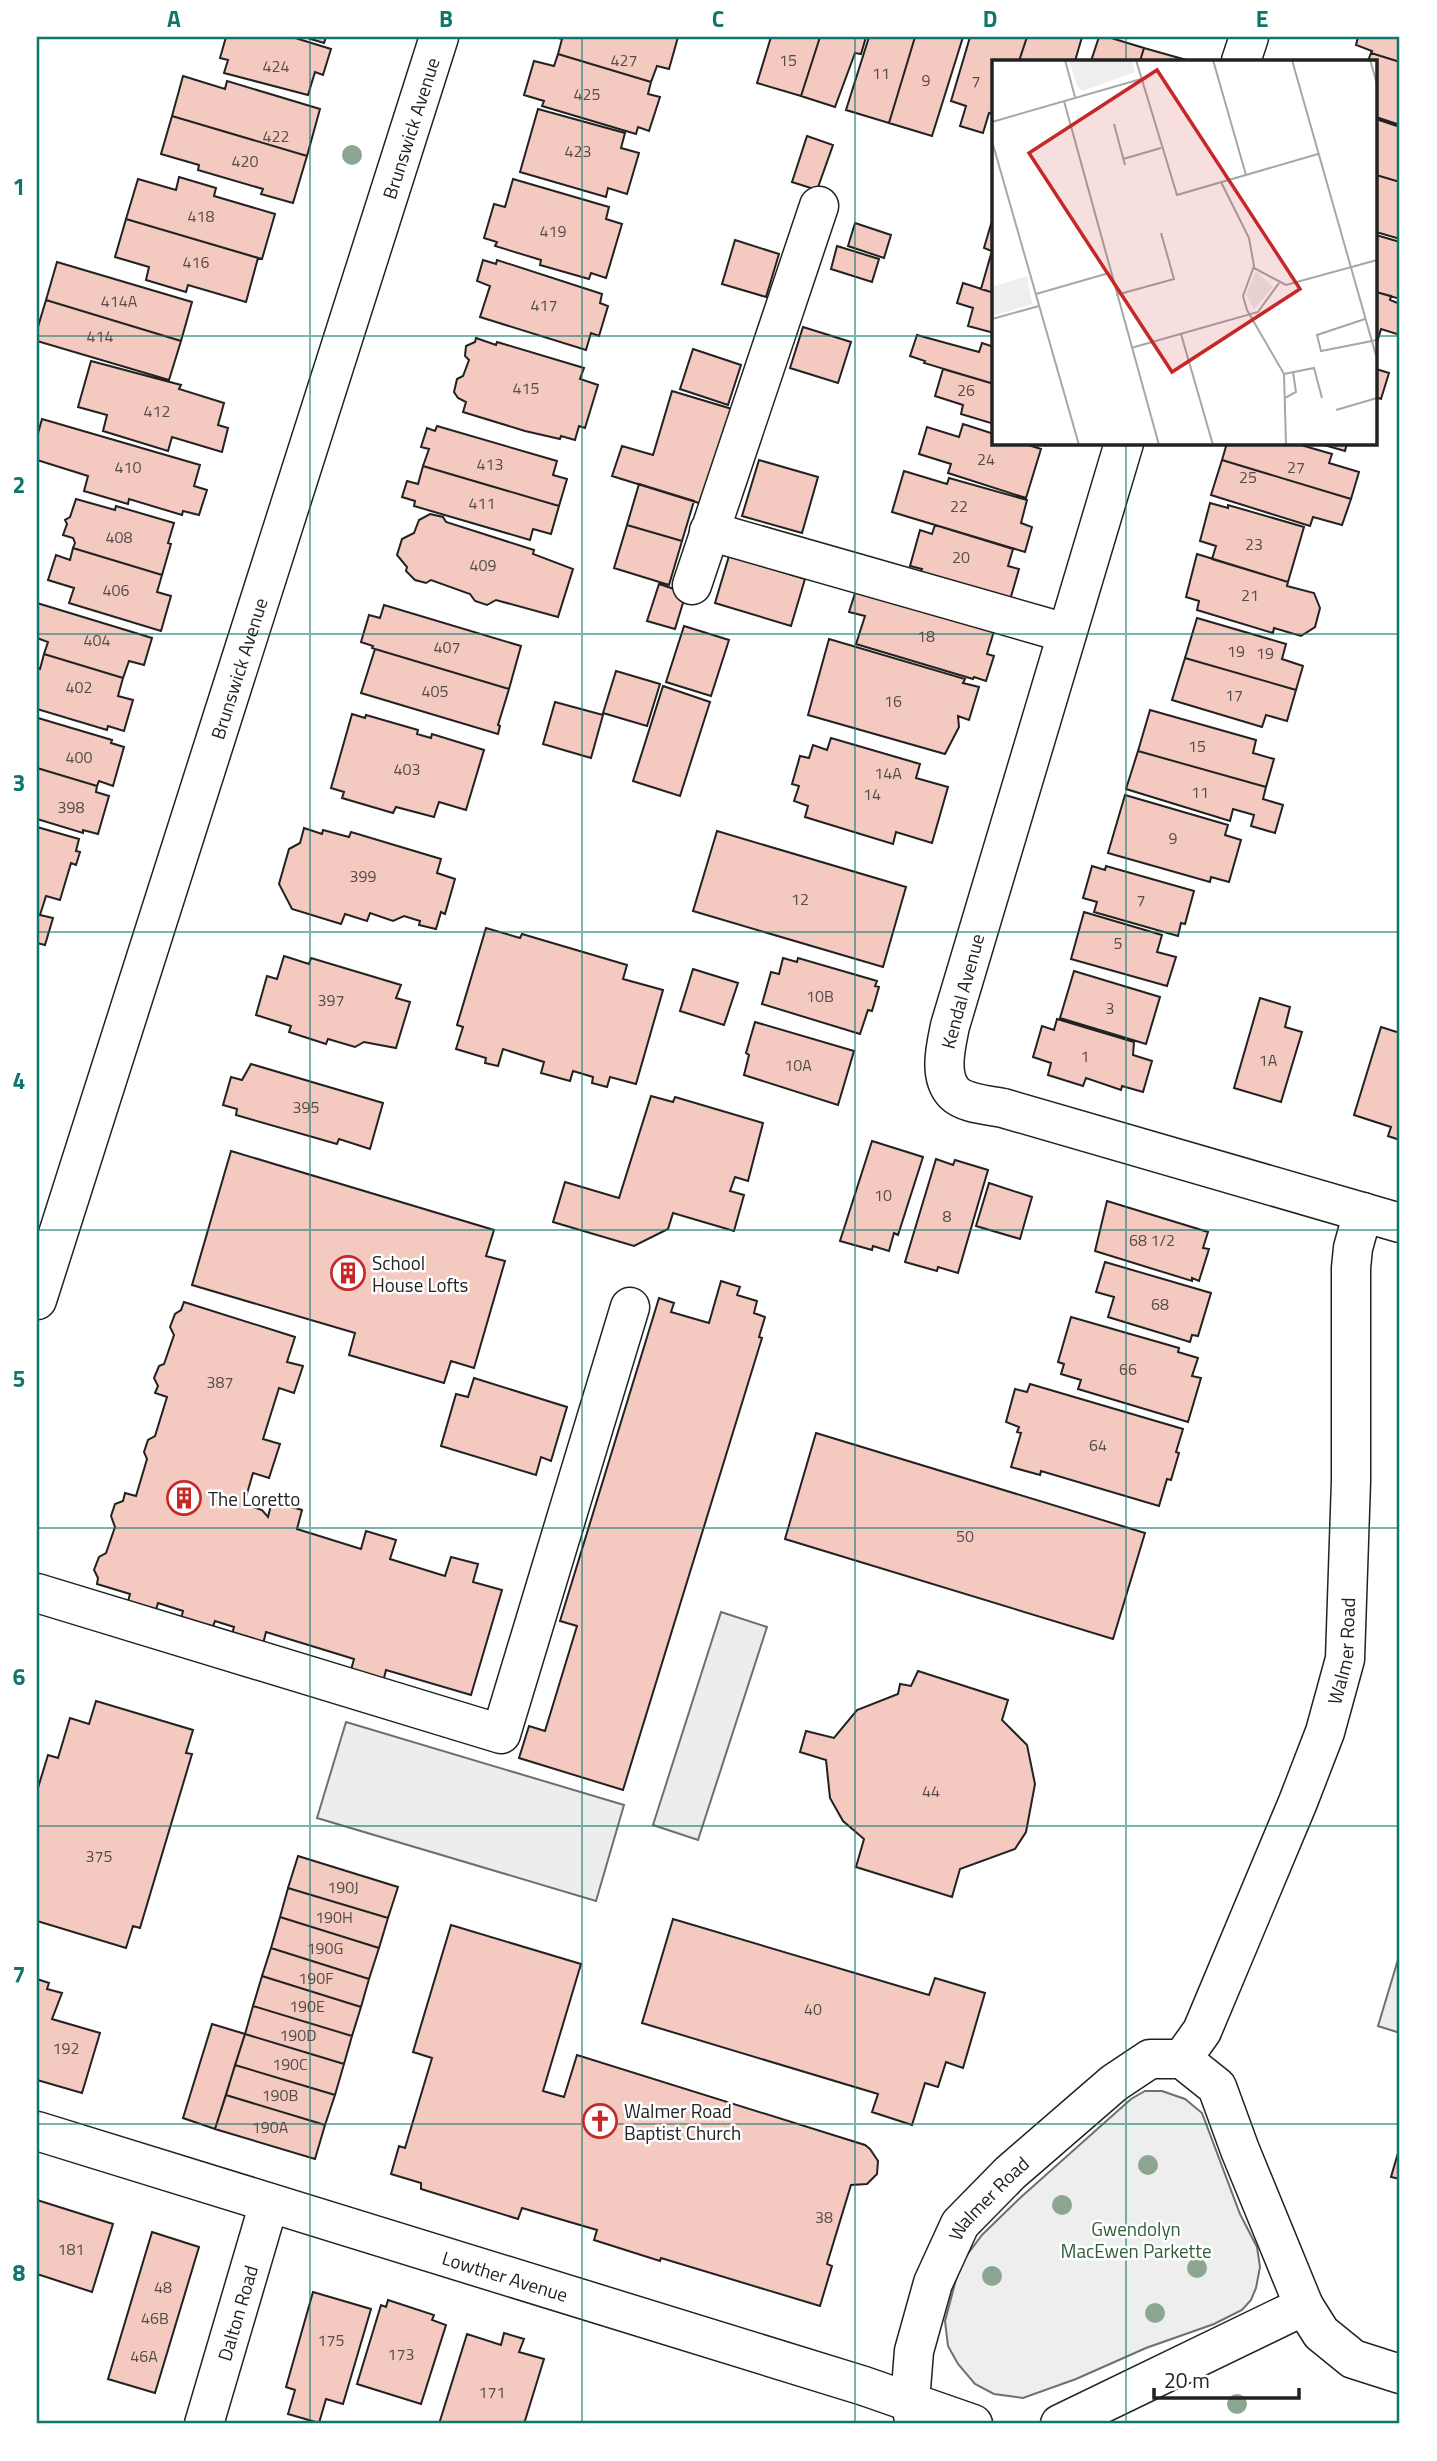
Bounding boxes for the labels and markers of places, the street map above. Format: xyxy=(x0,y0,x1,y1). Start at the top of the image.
place label: School House Lofts xyxy=(372,1248,468,1299)
building icon: School House Lofts xyxy=(329,1254,367,1292)
building icon: The Loretto xyxy=(165,1479,203,1517)
place label: The Loretto xyxy=(208,1484,300,1513)
place label: Walmer Road Baptist Church xyxy=(624,2096,741,2147)
church icon: Walmer Road Baptist Church xyxy=(581,2102,619,2140)

